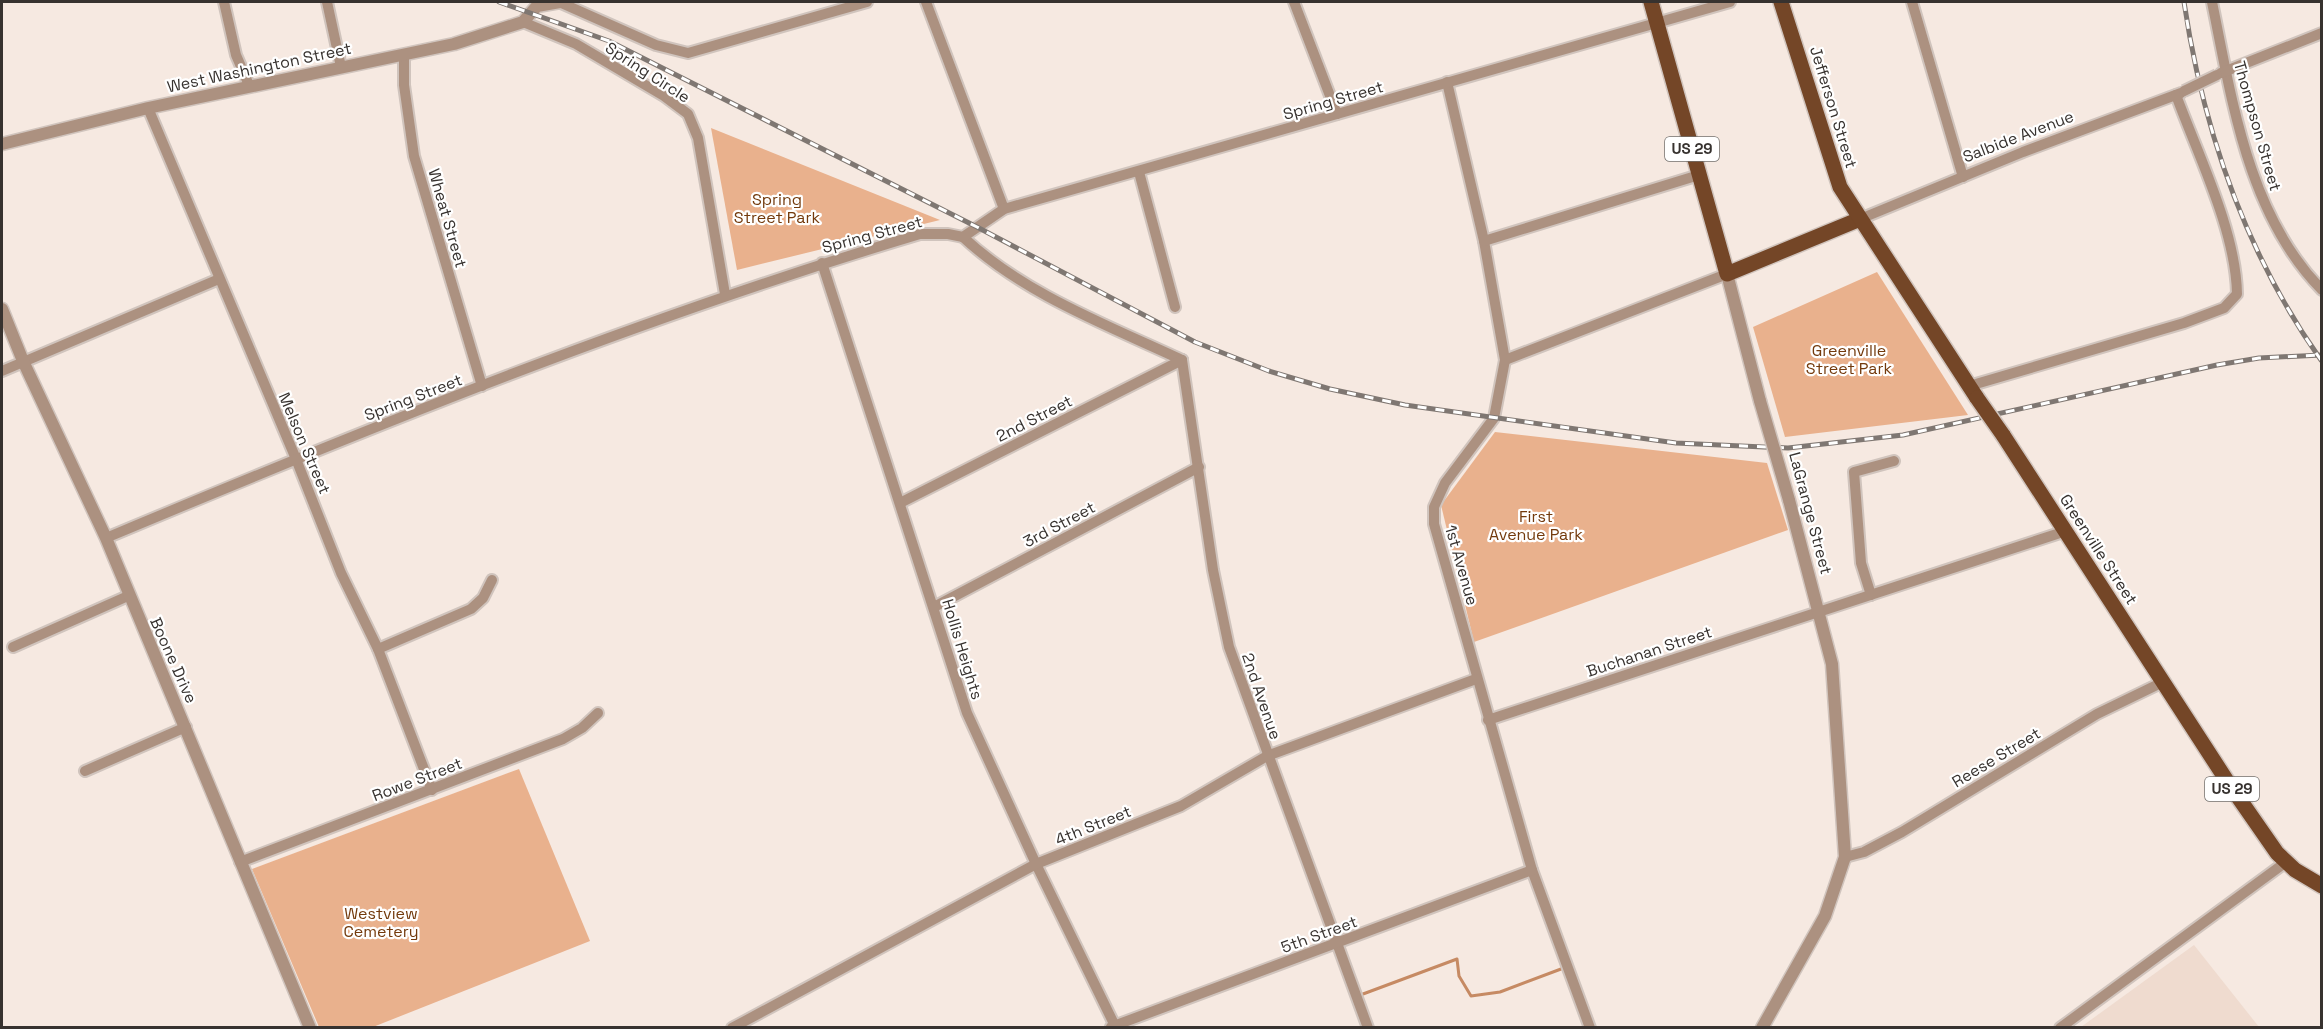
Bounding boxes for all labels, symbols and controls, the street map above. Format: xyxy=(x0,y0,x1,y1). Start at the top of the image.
street label: Spring Circle xyxy=(601,37,694,108)
street label: West Washington Street xyxy=(165,38,353,97)
street label: Jefferson Street xyxy=(1805,44,1862,171)
street label: Thompson Street xyxy=(2229,59,2286,194)
street label: Spring Street xyxy=(1281,76,1386,125)
street label: Salbide Avenue xyxy=(1960,106,2077,167)
road number: US 29 xyxy=(1665,137,1719,161)
street label: Wheat Street xyxy=(423,166,472,270)
park label: Spring Street Park xyxy=(734,189,821,228)
street label: Spring Street xyxy=(820,211,925,258)
park label: Greenville Street Park xyxy=(1806,340,1893,379)
street label: Spring Street xyxy=(361,369,465,426)
street label: Melson Street xyxy=(274,389,335,497)
street label: 2nd Street xyxy=(993,390,1076,447)
street label: LaGrange Street xyxy=(1784,450,1837,577)
street label: Greenville Street xyxy=(2055,490,2142,609)
street label: 3rd Street xyxy=(1020,497,1099,552)
park label: First Avenue Park xyxy=(1489,506,1583,545)
street label: 1st Avenue xyxy=(1440,522,1483,608)
street label: Hollis Heights xyxy=(937,596,988,702)
street label: Boone Drive xyxy=(145,614,202,707)
street label: Buchanan Street xyxy=(1584,621,1715,682)
street label: 2nd Avenue xyxy=(1237,650,1286,742)
street label: Reese Street xyxy=(1948,723,2045,792)
street label: Rowe Street xyxy=(369,753,465,806)
road number: US 29 xyxy=(2205,777,2259,801)
street label: 4th Street xyxy=(1052,801,1134,850)
park label: Westview Cemetery xyxy=(343,903,419,942)
street label: 5th Street xyxy=(1278,911,1360,958)

